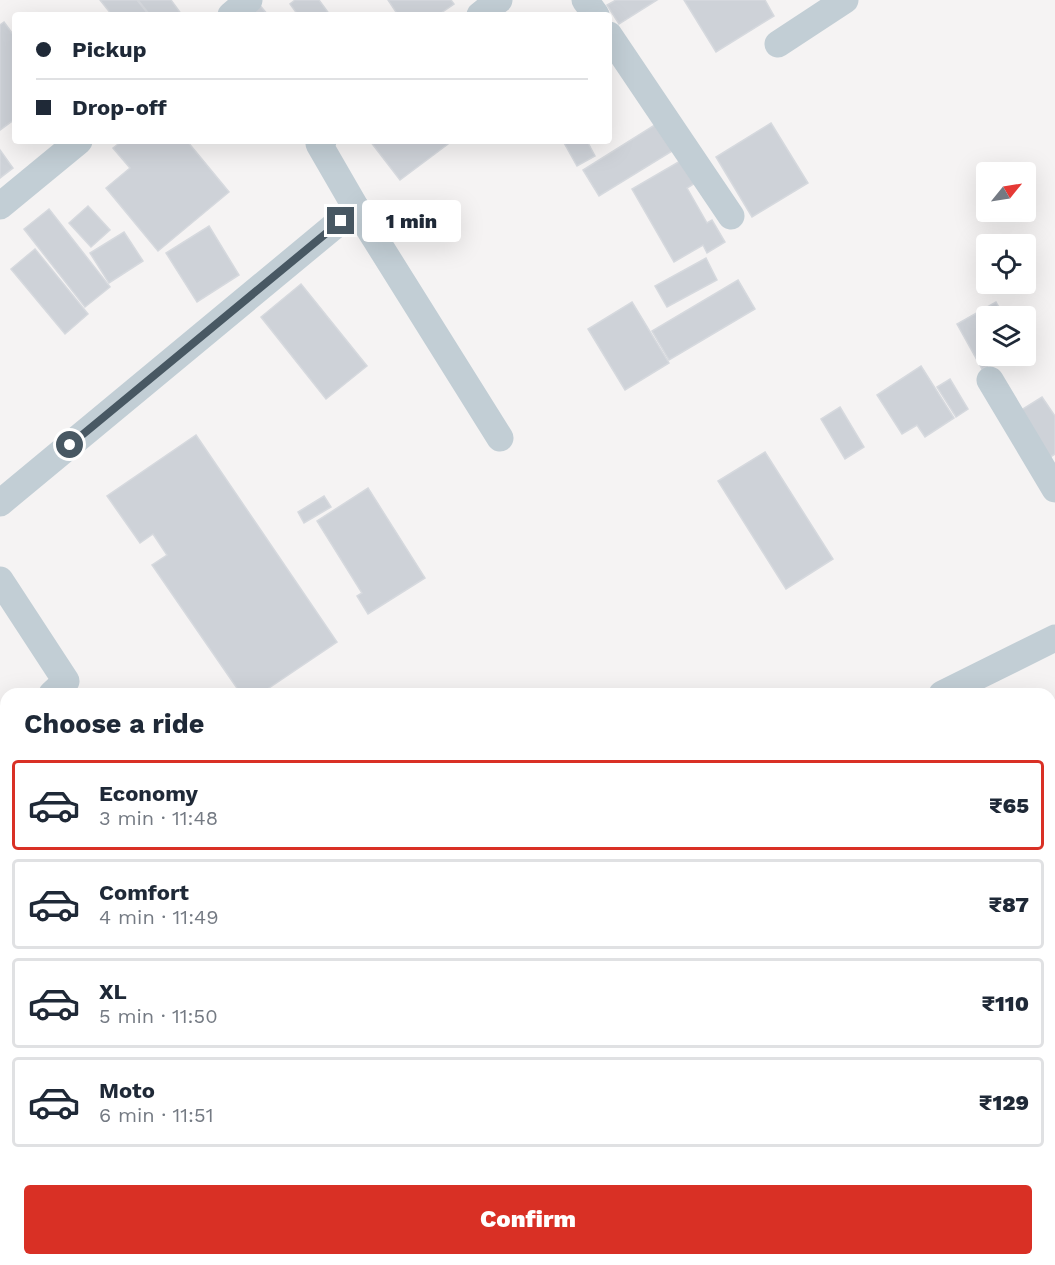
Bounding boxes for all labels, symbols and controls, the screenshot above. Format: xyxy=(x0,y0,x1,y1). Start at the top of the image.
text: Pickup xyxy=(72,37,147,62)
text: Drop-off xyxy=(72,95,167,120)
north arrow xyxy=(976,162,1036,222)
map controls xyxy=(976,162,1036,366)
callout: 1 min xyxy=(362,200,461,242)
route end xyxy=(327,207,354,234)
text: 1 min xyxy=(386,209,437,233)
button: locate xyxy=(976,234,1036,294)
button: layers xyxy=(976,306,1036,366)
route start xyxy=(56,431,83,458)
text: Choose a ride xyxy=(24,708,204,740)
icon: car xyxy=(27,778,81,832)
text: Economy xyxy=(99,781,198,806)
text: ₹65 xyxy=(989,793,1029,818)
text: 3 min · 11:48 xyxy=(99,806,218,830)
icon: car xyxy=(27,877,81,931)
text: Comfort xyxy=(99,880,189,905)
text: ₹87 xyxy=(988,892,1029,917)
text: 4 min · 11:49 xyxy=(99,905,219,929)
icon: car xyxy=(27,976,81,1030)
text: XL xyxy=(99,979,127,1004)
text: ₹110 xyxy=(981,991,1029,1016)
text: 5 min · 11:50 xyxy=(99,1004,218,1028)
icon: car xyxy=(27,1075,81,1129)
text: Moto xyxy=(99,1078,155,1103)
text: ₹129 xyxy=(979,1090,1029,1115)
text: 6 min · 11:51 xyxy=(99,1103,213,1127)
button: Confirm xyxy=(24,1185,1032,1254)

